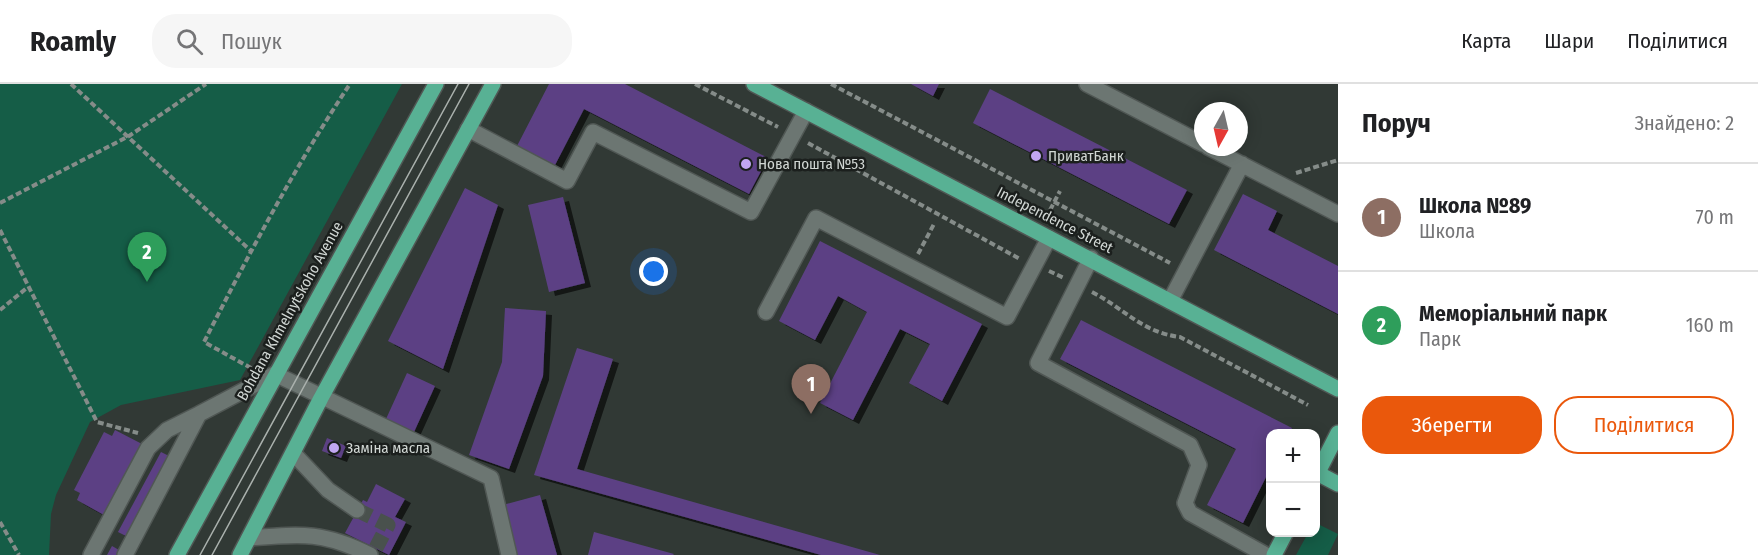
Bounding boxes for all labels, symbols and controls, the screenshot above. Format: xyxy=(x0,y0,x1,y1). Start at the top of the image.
search box xyxy=(152,14,572,68)
text: Roamly xyxy=(30,25,116,58)
icon: search xyxy=(173,25,206,58)
text: Пошук xyxy=(221,28,282,55)
text: Карта xyxy=(1461,28,1511,54)
text: Шари xyxy=(1544,28,1594,54)
text: Поділитися xyxy=(1627,28,1728,54)
north arrow xyxy=(1194,102,1248,156)
text: Поруч xyxy=(1362,108,1431,139)
text: Знайдено: 2 xyxy=(1634,111,1734,135)
place label: ПриватБанк xyxy=(1048,147,1124,165)
marker: ПриватБанк xyxy=(1029,149,1043,163)
place label: Нова пошта №53 xyxy=(758,155,865,173)
marker: Нова пошта №53 xyxy=(739,157,753,171)
street label: Independence Street xyxy=(994,183,1116,257)
text: Школа №89 xyxy=(1419,192,1531,219)
text: 1 xyxy=(1377,205,1386,229)
text: 70 m xyxy=(1696,205,1734,229)
street label: Bohdana Khmelnytskoho Avenue xyxy=(233,218,347,404)
text: Школа xyxy=(1419,219,1475,243)
pin: 2 xyxy=(128,232,166,282)
your location xyxy=(639,257,668,286)
text: Меморіальний парк xyxy=(1419,300,1607,327)
text: 2 xyxy=(1377,313,1386,337)
text: 160 m xyxy=(1686,313,1734,337)
text: Парк xyxy=(1419,327,1461,351)
pin: 1 xyxy=(792,364,830,414)
button: Зберегти xyxy=(1362,396,1542,454)
button: Поділитися xyxy=(1554,396,1734,454)
map controls xyxy=(1266,429,1320,537)
button: + xyxy=(1266,429,1320,483)
place label: Заміна масла xyxy=(346,439,430,457)
marker: Заміна масла xyxy=(327,441,341,455)
button: − xyxy=(1266,483,1320,537)

